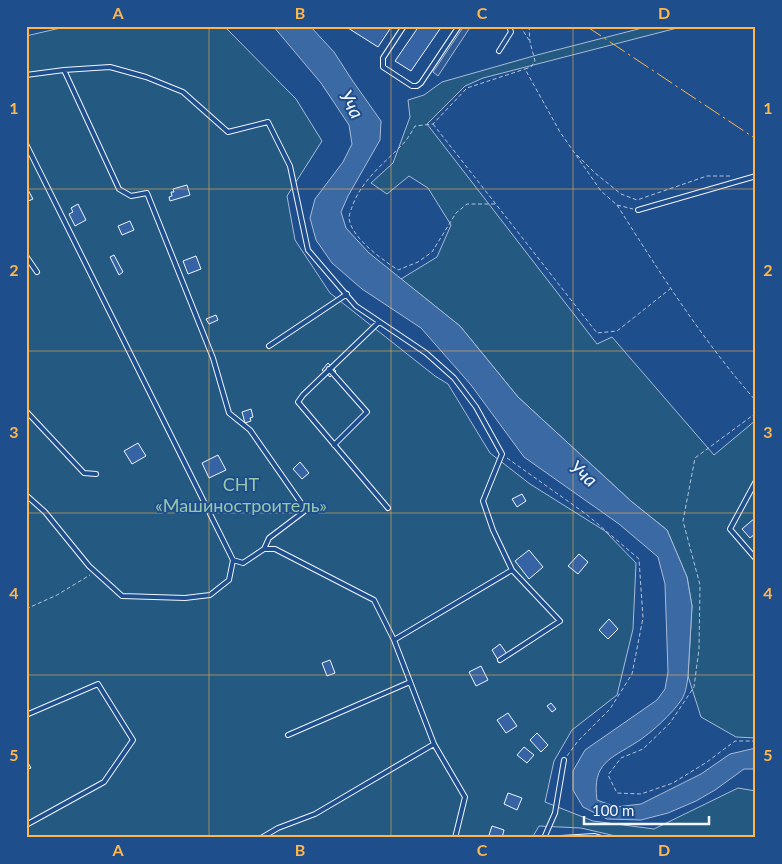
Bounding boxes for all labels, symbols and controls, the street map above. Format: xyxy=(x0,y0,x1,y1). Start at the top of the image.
text: A xyxy=(111,3,124,22)
text: B xyxy=(295,3,305,22)
text: C xyxy=(477,3,488,22)
text: D xyxy=(658,3,670,22)
water label: Уча xyxy=(335,86,369,122)
text: 1 xyxy=(9,98,19,117)
text: 1 xyxy=(763,98,773,117)
text: 2 xyxy=(9,260,19,279)
text: 2 xyxy=(763,260,773,279)
text: 3 xyxy=(9,422,19,441)
text: 3 xyxy=(763,422,773,441)
water label: Уча xyxy=(566,455,602,491)
park label: СНТ «Машиностроитель» xyxy=(155,473,327,516)
text: 4 xyxy=(9,583,19,602)
text: 4 xyxy=(763,583,773,602)
text: 5 xyxy=(9,745,19,764)
text: 5 xyxy=(763,745,773,764)
scale bar xyxy=(584,794,710,826)
text: 100 m xyxy=(592,801,634,819)
text: A xyxy=(111,840,124,859)
text: B xyxy=(295,840,305,859)
text: C xyxy=(477,840,488,859)
text: D xyxy=(658,840,670,859)

